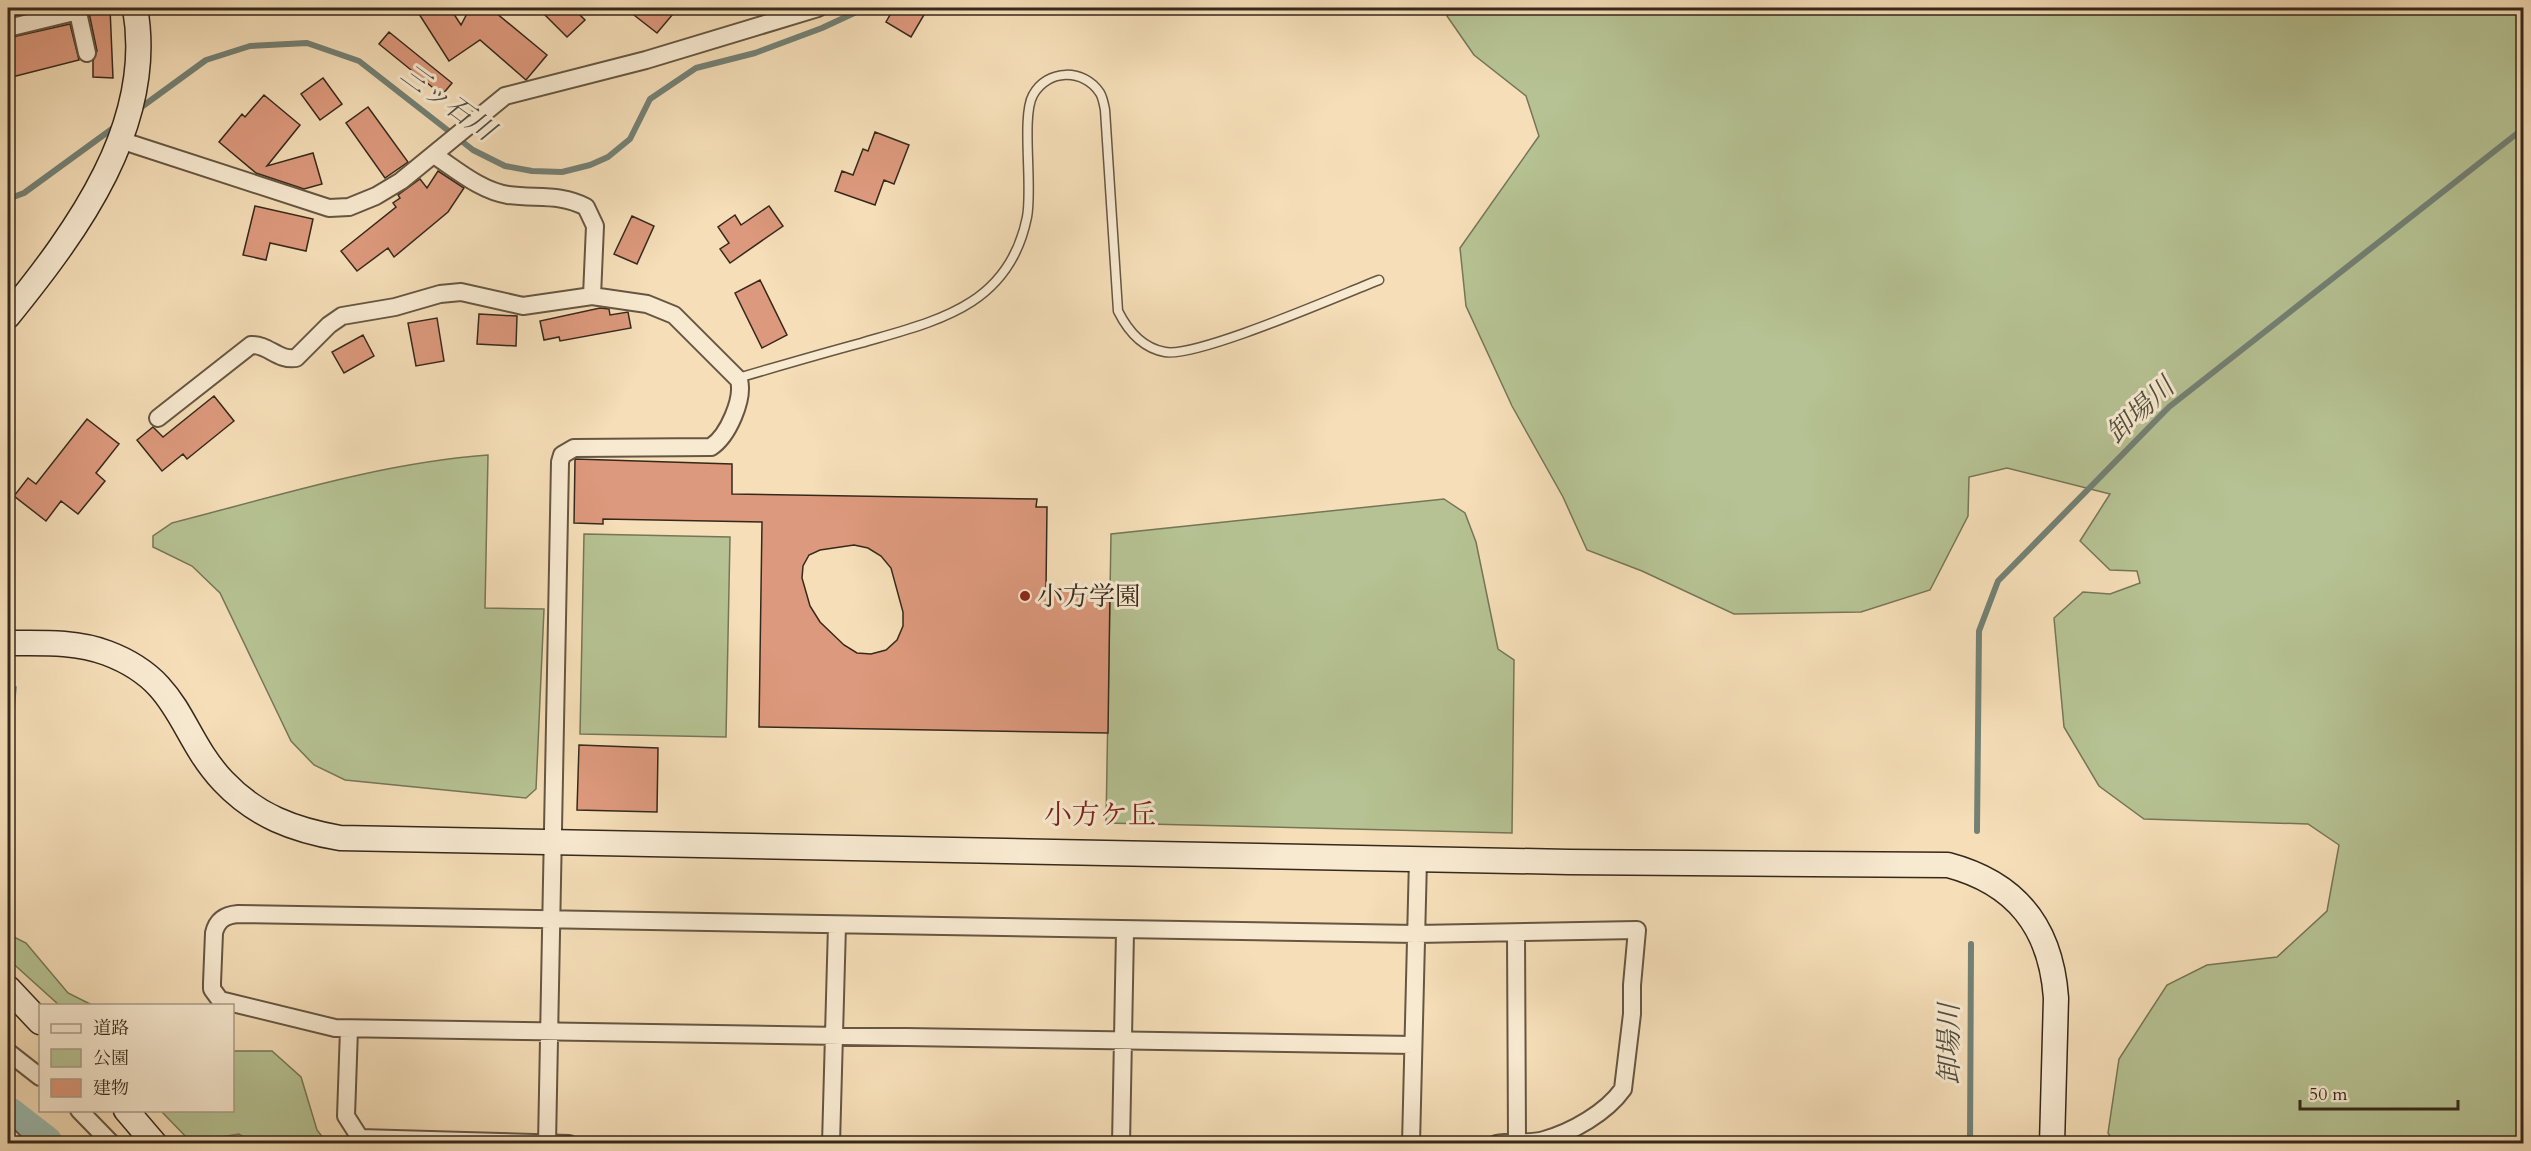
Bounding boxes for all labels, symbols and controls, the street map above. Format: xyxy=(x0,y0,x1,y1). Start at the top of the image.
water label: 三ッ石川 xyxy=(393,56,505,151)
water label: 卸場川 xyxy=(2098,367,2185,452)
place label: 小方学園 xyxy=(1037,579,1141,614)
marker: 小方学園 xyxy=(1018,589,1032,603)
district label: 小方ケ丘 xyxy=(1044,796,1156,834)
water label: 卸場川 xyxy=(1931,1001,1968,1085)
legend xyxy=(39,1004,234,1112)
text: 道路 xyxy=(93,1016,129,1041)
text: 公園 xyxy=(93,1046,129,1071)
scale bar xyxy=(2300,1073,2458,1111)
text: 建物 xyxy=(93,1076,129,1101)
text: 50 m xyxy=(2309,1082,2348,1107)

